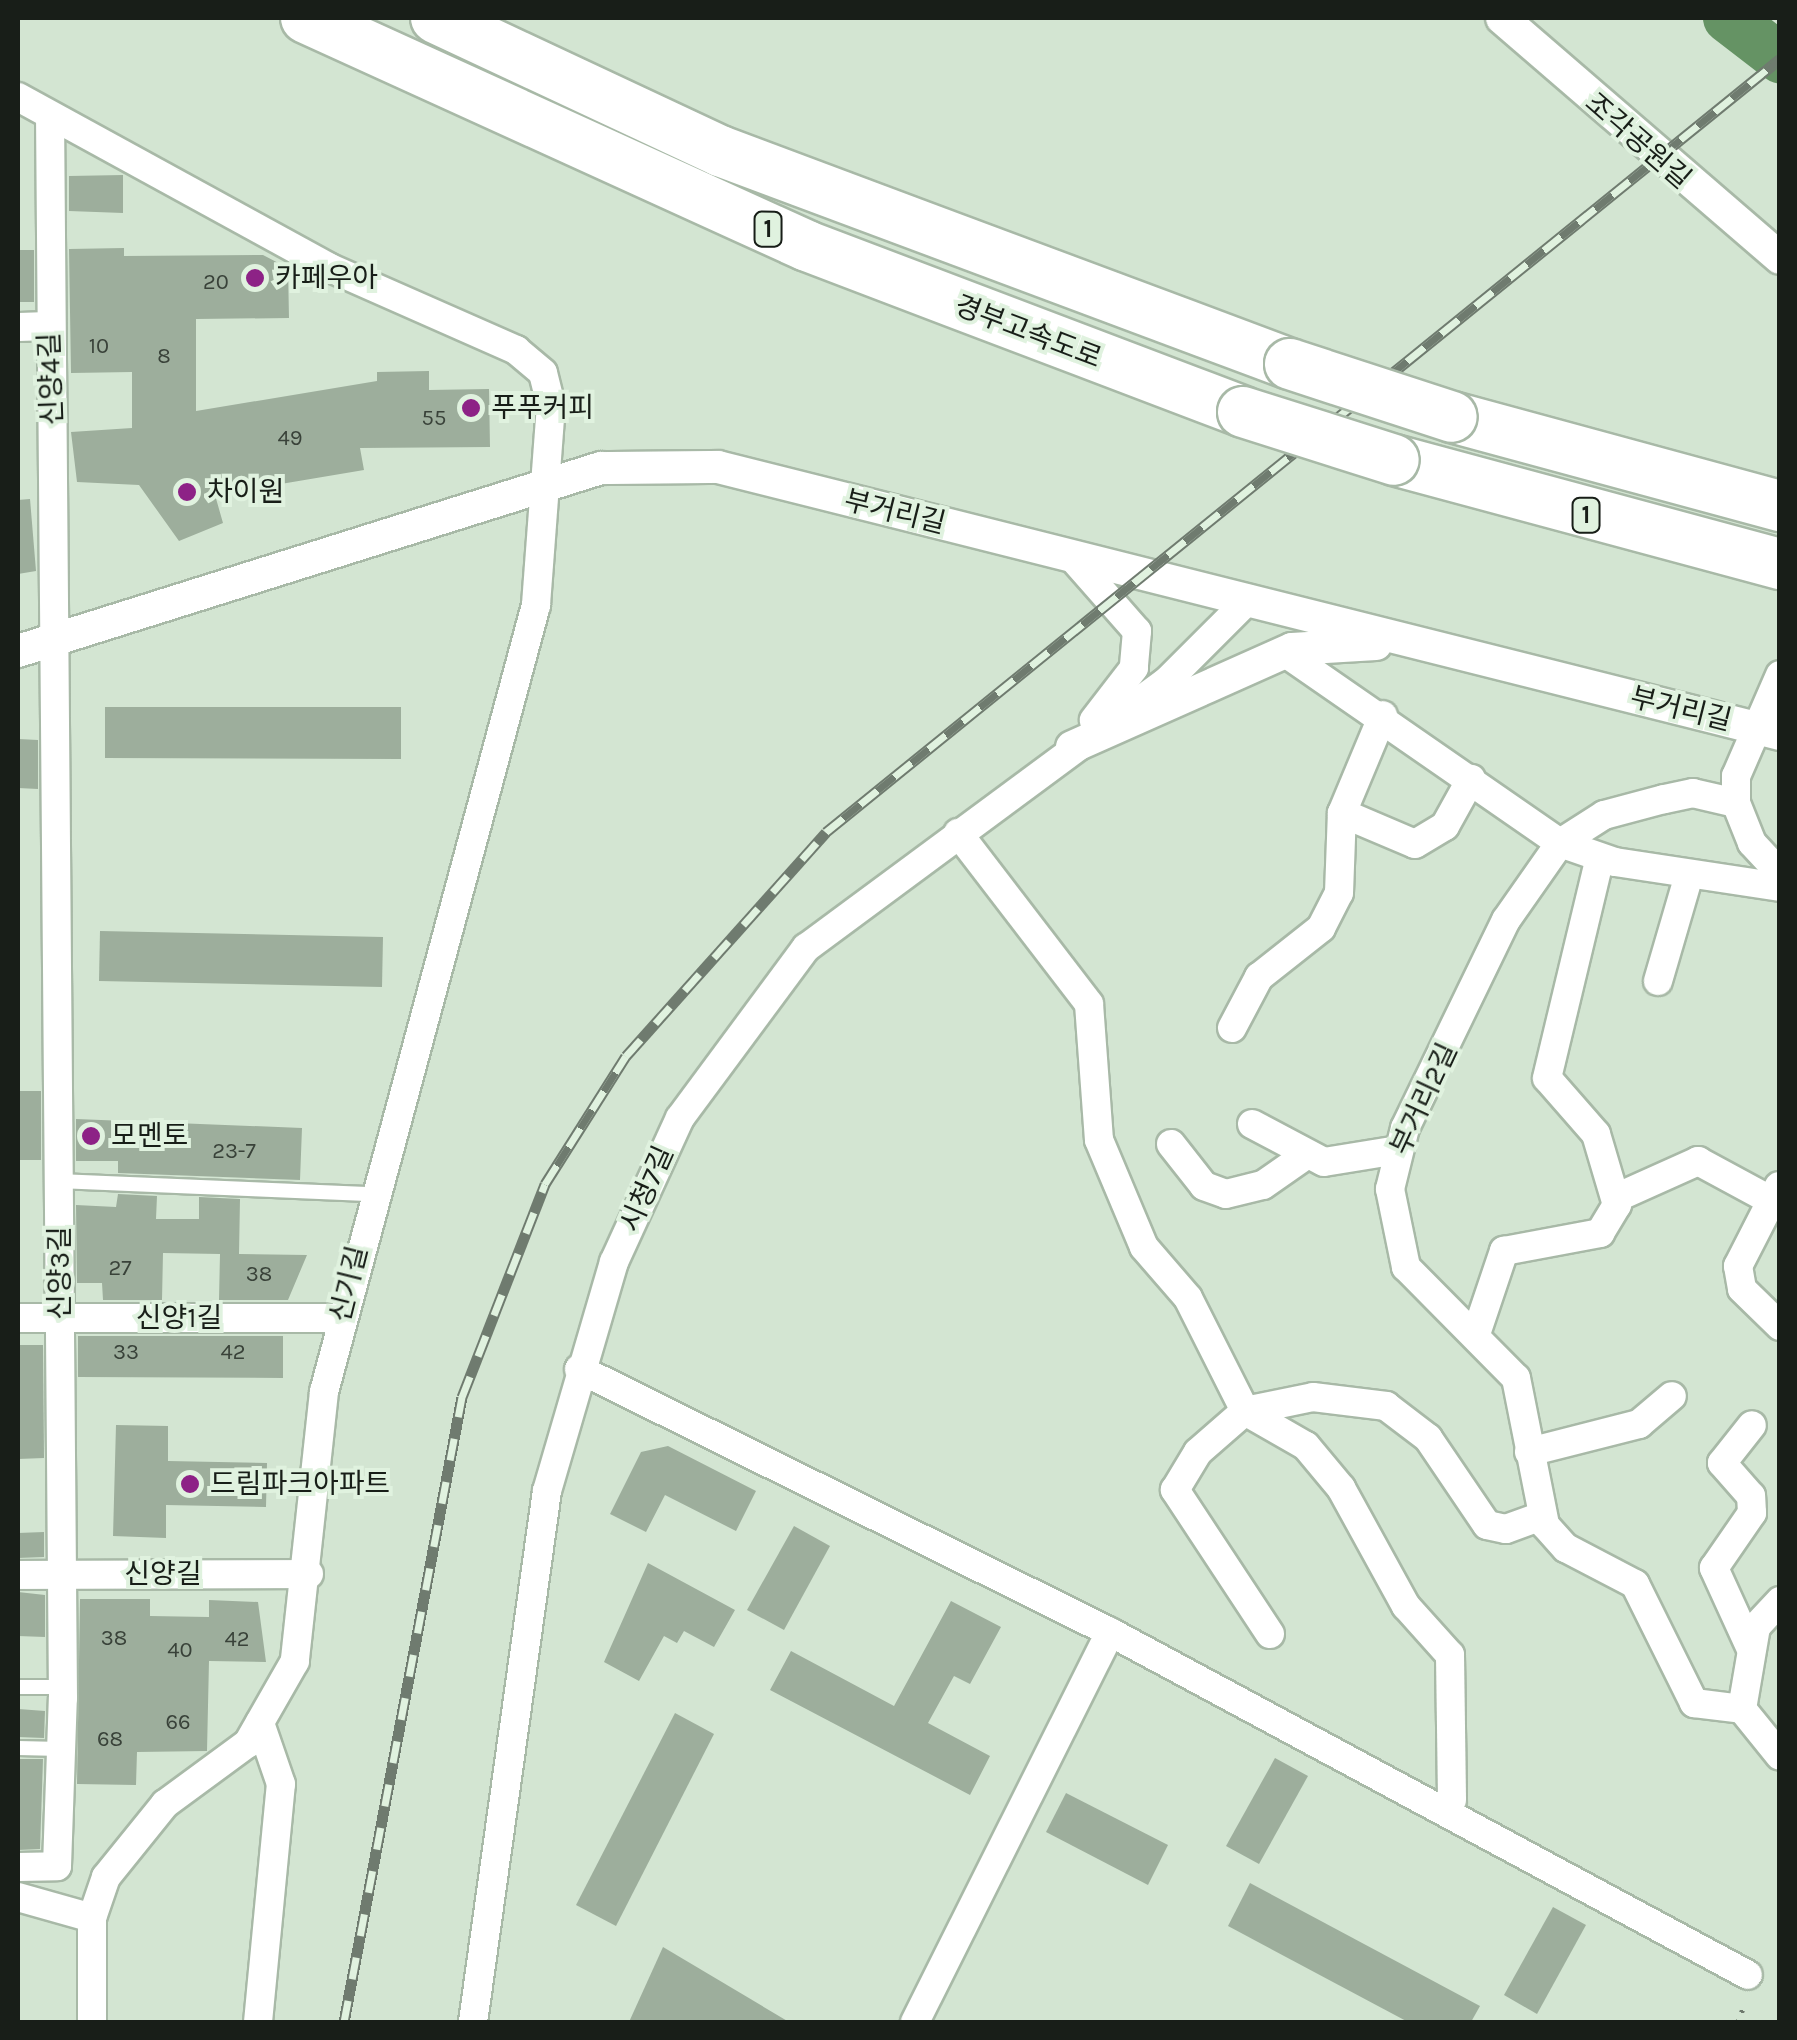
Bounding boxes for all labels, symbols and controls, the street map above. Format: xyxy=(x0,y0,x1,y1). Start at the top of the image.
street label: 조각공원길 xyxy=(1578,86,1698,196)
road number: 1 xyxy=(753,209,783,249)
place label: 카페우아 xyxy=(275,261,378,295)
marker: 카페우아 xyxy=(244,267,266,289)
house number: 20 xyxy=(203,270,229,296)
street label: 경부고속도로 xyxy=(950,289,1106,375)
street label: 신양4길 xyxy=(33,332,69,426)
house number: 10 xyxy=(89,334,109,360)
house number: 8 xyxy=(157,344,171,370)
place label: 푸푸커피 xyxy=(491,391,594,425)
marker: 푸푸커피 xyxy=(460,397,482,419)
house number: 55 xyxy=(422,406,446,432)
house number: 49 xyxy=(277,426,303,452)
place label: 차이원 xyxy=(207,475,284,509)
marker: 차이원 xyxy=(176,481,198,503)
street label: 부거리길 xyxy=(841,483,949,541)
road number: 1 xyxy=(1571,495,1601,535)
street label: 부거리길 xyxy=(1627,680,1735,738)
street label: 부거리2길 xyxy=(1384,1038,1464,1160)
place label: 모멘토 xyxy=(111,1119,188,1153)
marker: 모멘토 xyxy=(80,1125,102,1147)
house number: 23-7 xyxy=(212,1139,256,1165)
street label: 시청7길 xyxy=(613,1141,681,1237)
street label: 신양3길 xyxy=(43,1226,77,1320)
street label: 신기길 xyxy=(323,1242,375,1326)
house number: 27 xyxy=(108,1256,132,1282)
house number: 38 xyxy=(246,1262,272,1288)
street label: 신양1길 xyxy=(136,1301,222,1335)
house number: 33 xyxy=(113,1340,139,1366)
house number: 42 xyxy=(220,1340,246,1366)
place label: 드림파크아파트 xyxy=(210,1467,390,1501)
marker: 드림파크아파트 xyxy=(179,1473,201,1495)
street label: 신양길 xyxy=(124,1557,202,1591)
house number: 38 xyxy=(101,1626,127,1652)
house number: 42 xyxy=(224,1627,250,1653)
house number: 40 xyxy=(167,1638,193,1664)
house number: 66 xyxy=(165,1710,191,1736)
house number: 68 xyxy=(97,1727,123,1753)

